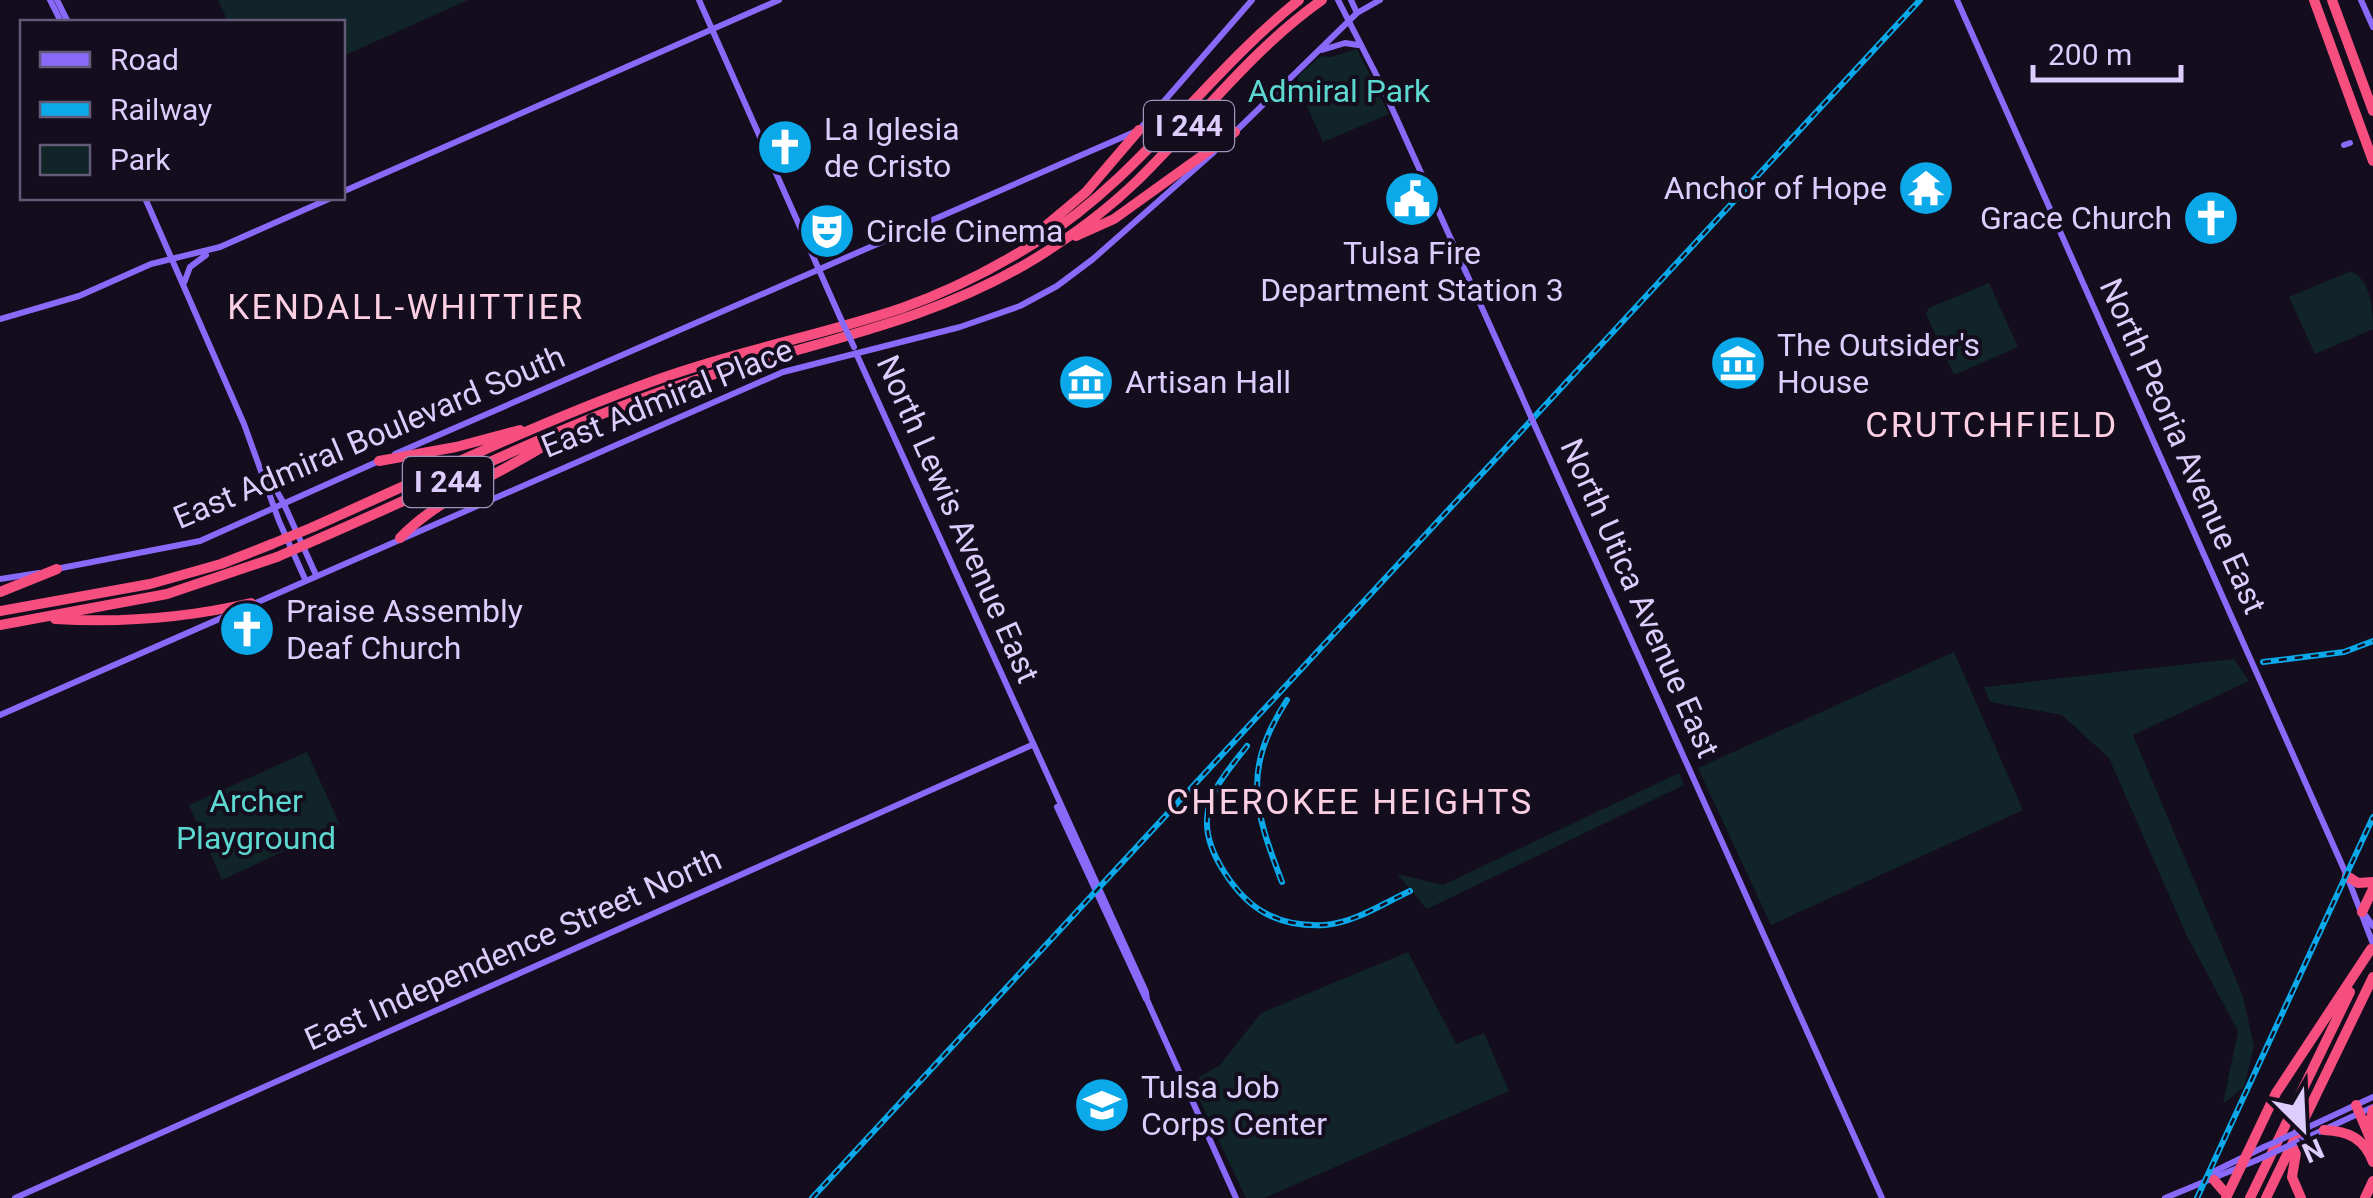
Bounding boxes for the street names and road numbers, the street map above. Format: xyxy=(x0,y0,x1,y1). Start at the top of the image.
road number: I 244 xyxy=(1144,101,1234,151)
street label: North Peoria Avenue East xyxy=(2092,272,2274,620)
street label: East Admiral Place xyxy=(536,330,798,466)
street label: East Admiral Boulevard South xyxy=(168,337,570,537)
street label: North Lewis Avenue East xyxy=(869,349,1047,689)
street label: North Utica Avenue East xyxy=(1552,433,1728,763)
road number: I 244 xyxy=(403,457,493,507)
street label: East Independence Street North xyxy=(299,840,727,1058)

